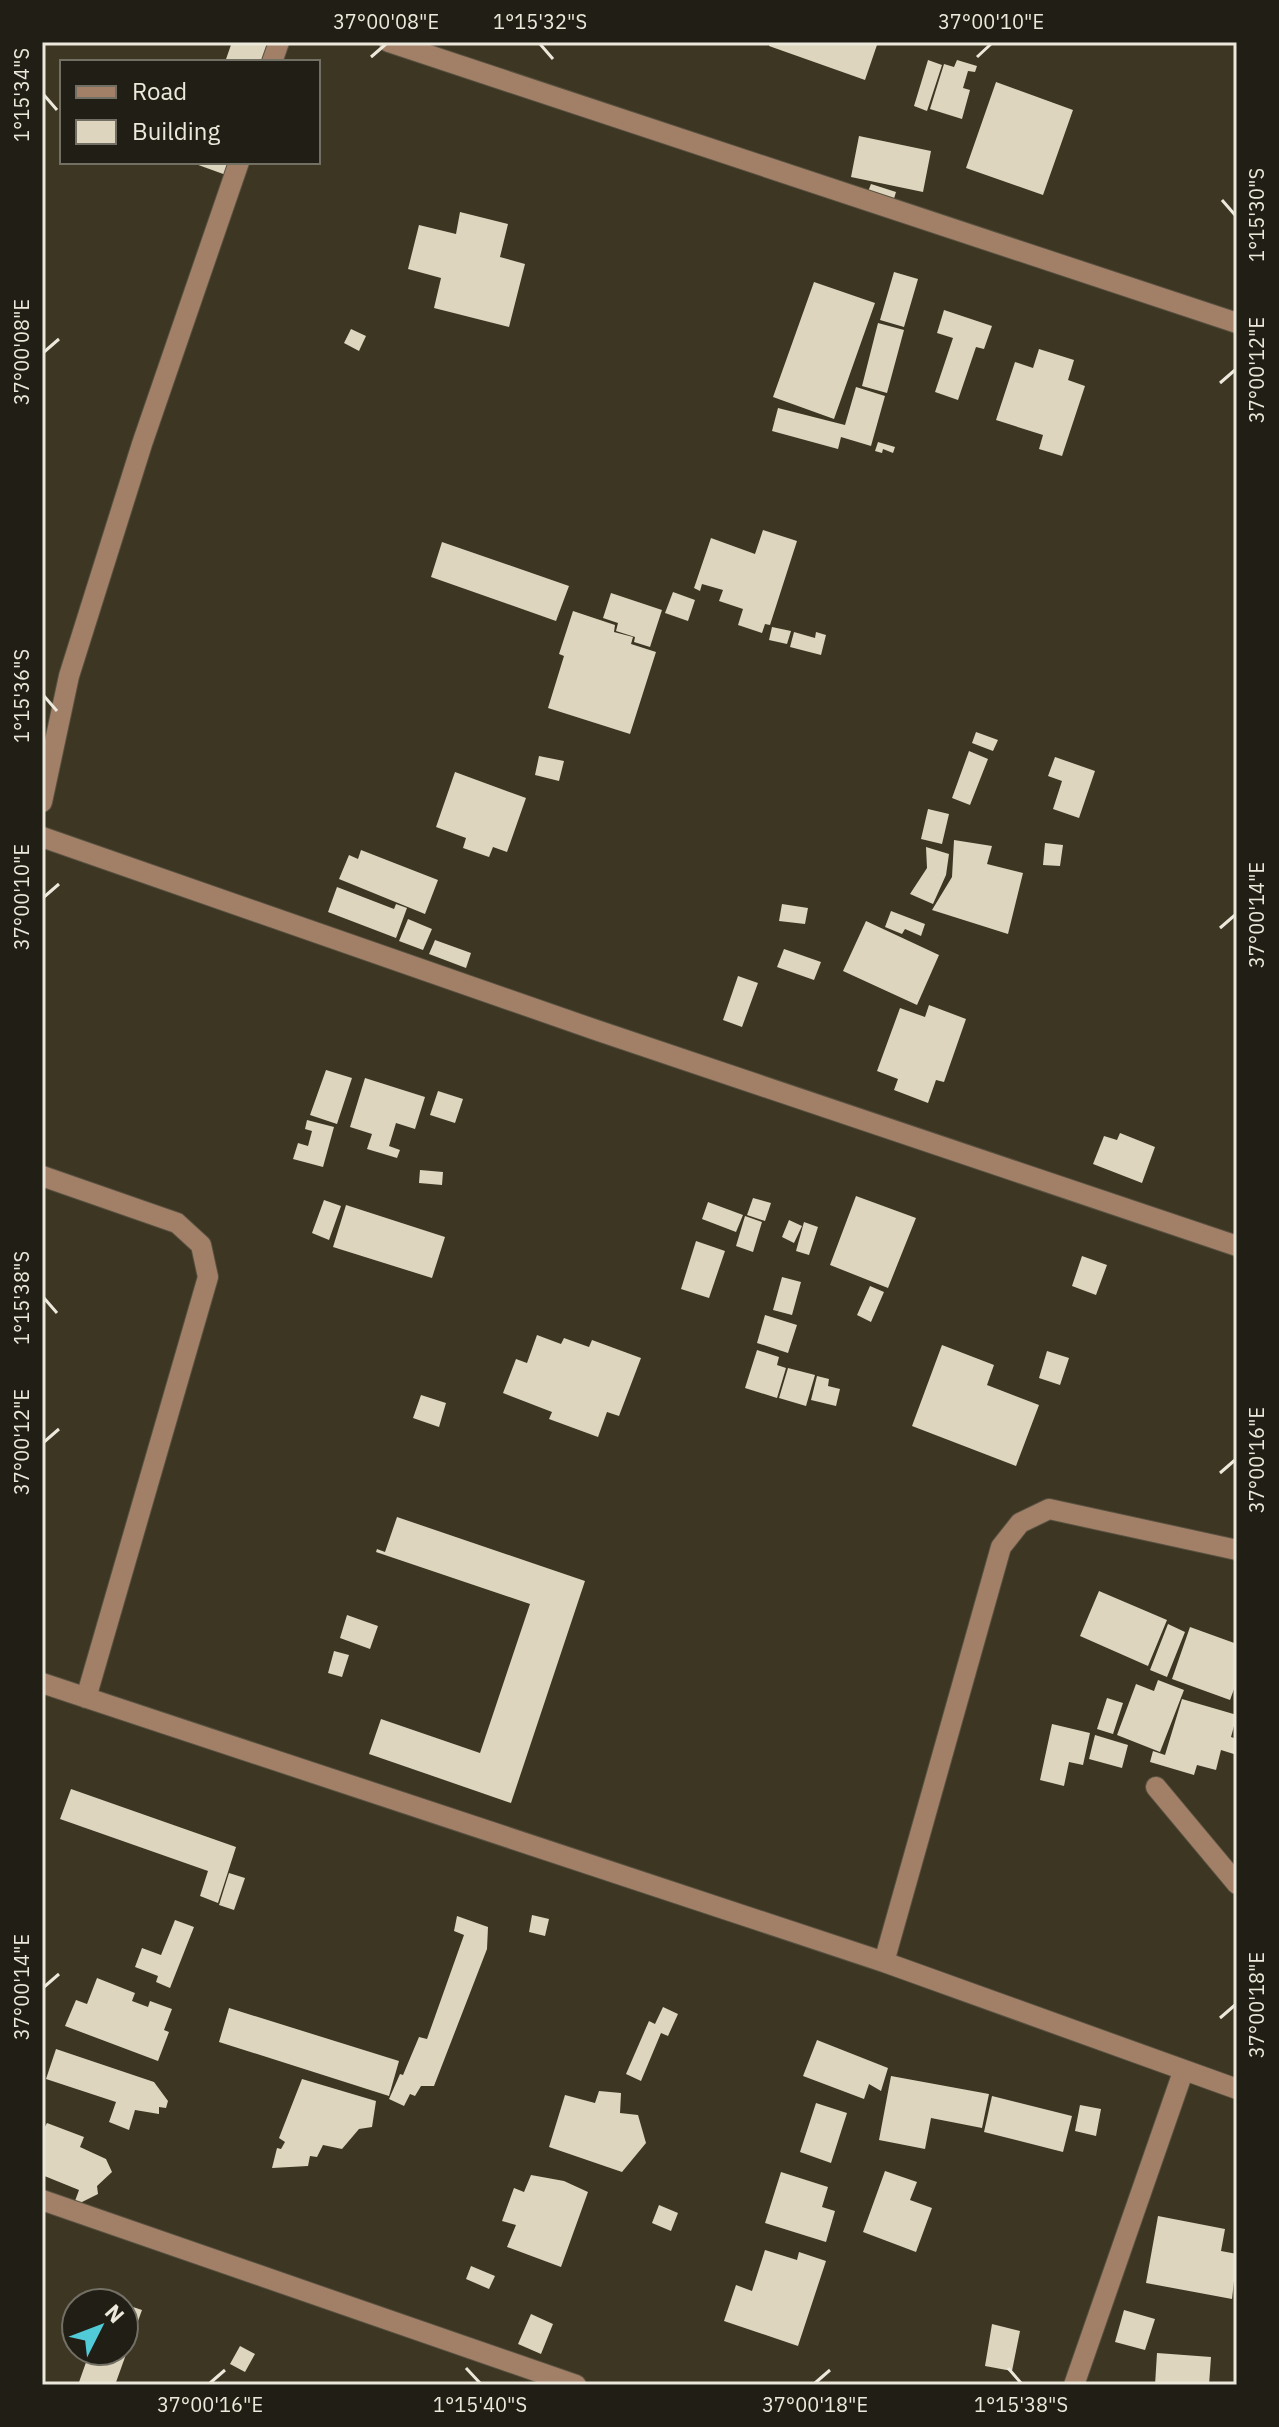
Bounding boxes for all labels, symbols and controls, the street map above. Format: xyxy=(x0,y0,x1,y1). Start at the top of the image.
text: 37°00'08"E xyxy=(333,8,439,35)
text: 1°15'32"S xyxy=(493,8,587,35)
text: 37°00'10"E xyxy=(938,8,1044,35)
text: 1°15'34"S xyxy=(8,48,35,142)
legend xyxy=(60,60,320,164)
text: Road xyxy=(132,75,187,107)
text: Building xyxy=(132,115,220,147)
text: 1°15'30"S xyxy=(1243,168,1270,262)
text: 37°00'08"E xyxy=(8,299,35,405)
text: 37°00'12"E xyxy=(1243,317,1270,423)
text: 1°15'36"S xyxy=(8,649,35,743)
text: 37°00'10"E xyxy=(8,844,35,950)
text: 37°00'14"E xyxy=(1243,862,1270,968)
text: 1°15'38"S xyxy=(8,1251,35,1345)
text: 37°00'12"E xyxy=(8,1389,35,1495)
text: 37°00'16"E xyxy=(1243,1407,1270,1513)
text: 37°00'14"E xyxy=(8,1934,35,2040)
text: 37°00'18"E xyxy=(1243,1952,1270,2058)
north arrow xyxy=(60,2287,140,2367)
text: N xyxy=(99,2298,131,2329)
text: 37°00'16"E xyxy=(157,2391,263,2418)
text: 1°15'40"S xyxy=(433,2391,527,2418)
text: 37°00'18"E xyxy=(762,2391,868,2418)
text: 1°15'38"S xyxy=(974,2391,1068,2418)

